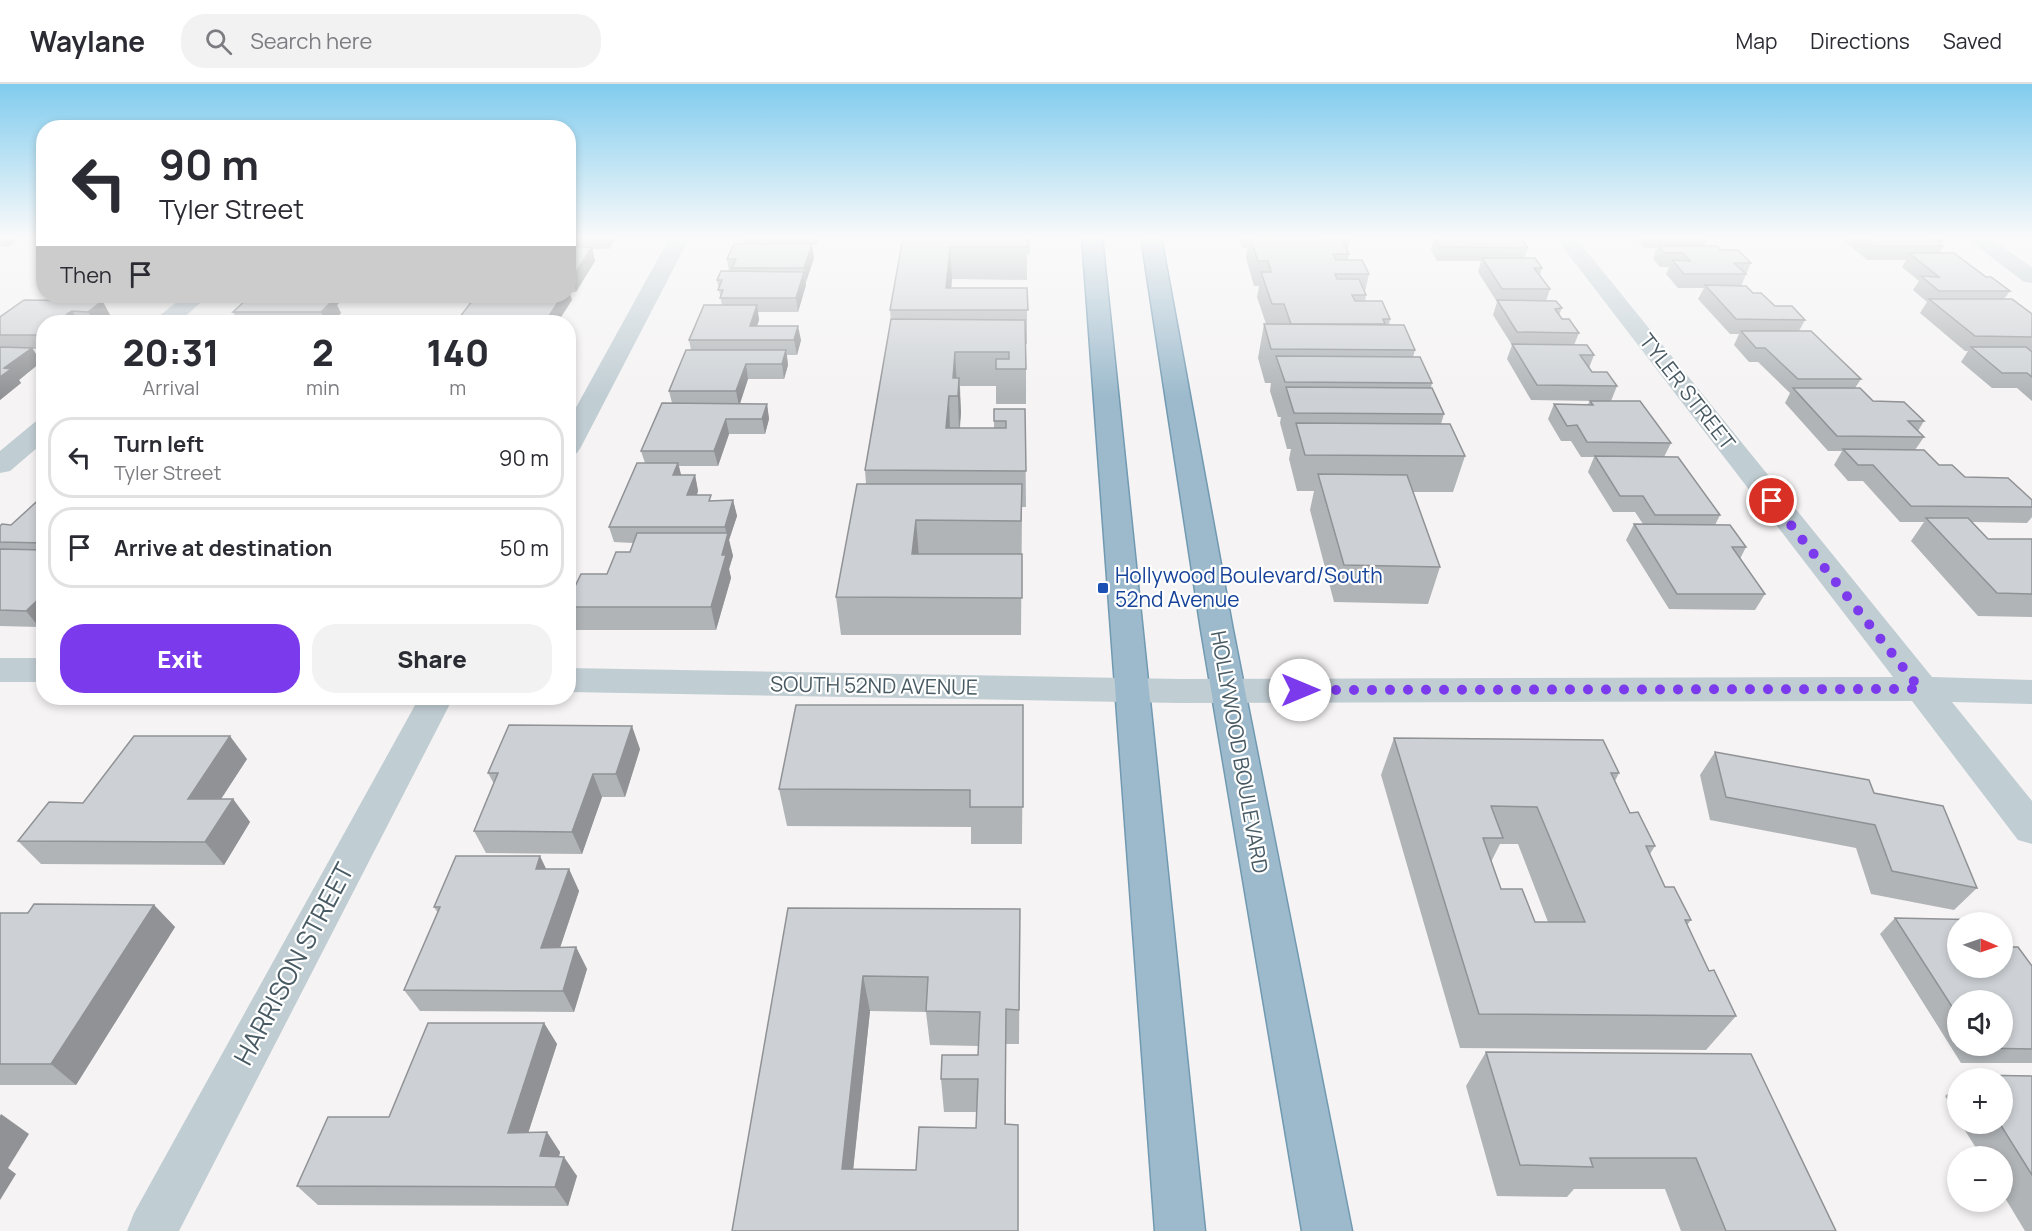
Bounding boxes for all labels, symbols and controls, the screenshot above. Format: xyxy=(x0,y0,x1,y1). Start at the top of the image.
search box xyxy=(181,14,601,68)
text: Waylane xyxy=(30,22,145,60)
icon: search xyxy=(202,25,235,58)
text: Search here xyxy=(250,26,372,56)
text: Map xyxy=(1736,27,1777,55)
text: Directions xyxy=(1810,27,1910,55)
text: Saved xyxy=(1943,27,2002,55)
text: 90 m xyxy=(159,135,259,193)
icon: left xyxy=(60,144,138,222)
text: Tyler Street xyxy=(159,190,304,227)
icon: arrive xyxy=(124,258,157,291)
text: Then xyxy=(60,260,112,290)
text: 20:31 xyxy=(123,328,219,377)
text: 2 xyxy=(312,328,334,377)
text: 140 xyxy=(426,328,489,377)
street label: TYLER STREET xyxy=(1634,328,1742,456)
text: Arrival xyxy=(143,374,200,401)
text: min xyxy=(306,374,340,401)
text: m xyxy=(449,374,466,401)
text: Turn left xyxy=(114,429,204,459)
icon: left xyxy=(63,441,96,474)
text: 90 m xyxy=(499,443,549,473)
text: Tyler Street xyxy=(114,459,221,486)
pin xyxy=(1746,475,1797,526)
icon: arrive xyxy=(1755,484,1788,517)
icon: arrive xyxy=(63,531,96,564)
text: Arrive at destination xyxy=(114,533,332,563)
text: 50 m xyxy=(500,533,549,563)
place label: Hollywood Boulevard/South 52nd Avenue xyxy=(1115,561,1383,613)
marker: Hollywood Boulevard/South 52nd Avenue xyxy=(1096,581,1110,595)
button: Exit xyxy=(60,624,300,693)
button: Share xyxy=(312,624,552,693)
street label: HOLLYWOOD BOULEVARD xyxy=(1205,628,1275,875)
position arrow xyxy=(1268,658,1332,722)
street label: SOUTH 52ND AVENUE xyxy=(770,669,978,701)
street label: HARRISON STREET xyxy=(225,856,362,1071)
north arrow xyxy=(1947,912,2013,978)
map controls xyxy=(1947,912,2013,1212)
button: sound xyxy=(1947,990,2013,1056)
button: + xyxy=(1947,1068,2013,1134)
button: − xyxy=(1947,1146,2013,1212)

